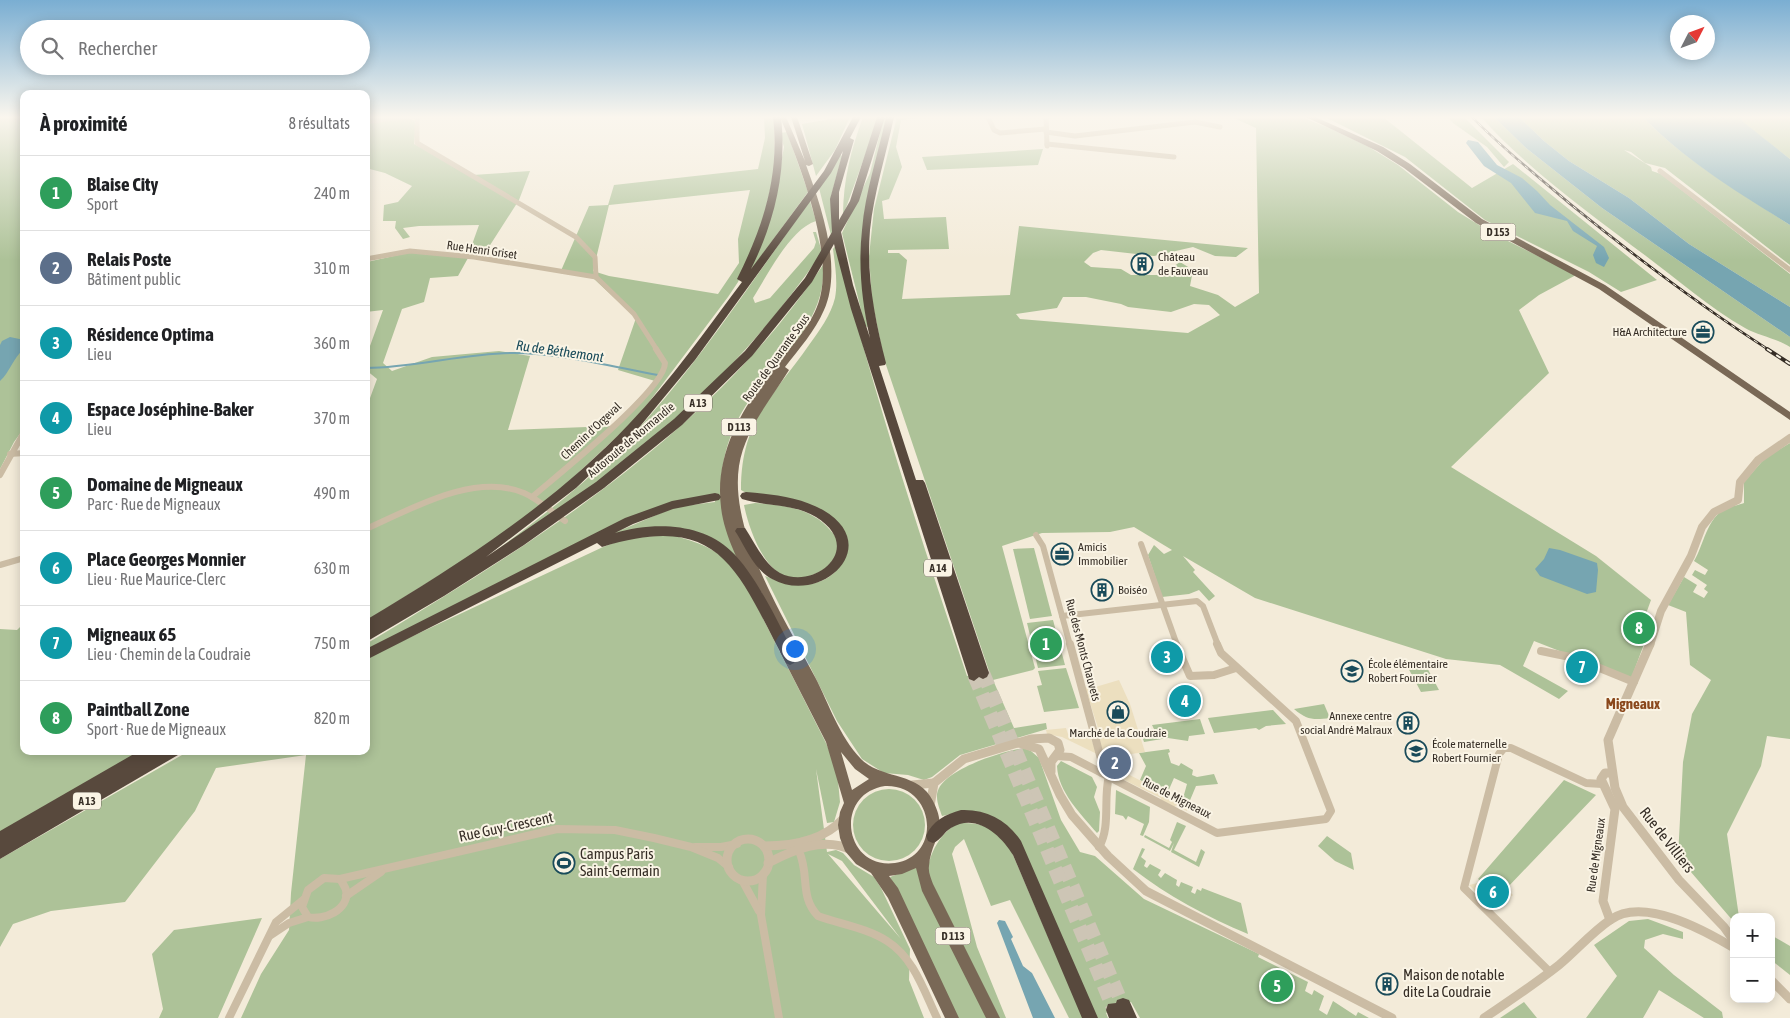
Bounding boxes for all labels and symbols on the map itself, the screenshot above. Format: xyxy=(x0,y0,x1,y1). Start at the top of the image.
north arrow xyxy=(1670,15,1715,60)
road number: D 153 xyxy=(1480,223,1516,240)
street label: Rue Henri Griset xyxy=(446,238,519,262)
place label: Château de Fauveau xyxy=(1158,250,1209,278)
building icon: Château de Fauveau xyxy=(1130,252,1154,276)
street label: Route de Quarante Sous xyxy=(740,311,812,405)
office icon: H&A Architecture xyxy=(1691,320,1715,344)
place label: H&A Architecture xyxy=(1612,325,1687,339)
water label: Ru de Béthemont xyxy=(515,337,605,365)
road number: A 13 xyxy=(684,394,712,412)
street label: Chemin d'Orgeval xyxy=(558,399,625,462)
street label: Autoroute de Normandie xyxy=(585,400,677,480)
road number: D 113 xyxy=(722,418,756,436)
place label: Amicis Immobilier xyxy=(1078,540,1128,568)
office icon: Amicis Immobilier xyxy=(1050,542,1074,566)
road number: A 14 xyxy=(924,560,952,576)
building icon: Boiséo xyxy=(1090,578,1114,602)
place label: Boiséo xyxy=(1118,583,1148,597)
street label: Rue des Monts Chauvets xyxy=(1063,597,1103,703)
pin: 8 xyxy=(1623,609,1655,647)
pin: 1 xyxy=(1030,625,1062,663)
your location xyxy=(782,636,808,662)
pin: 3 xyxy=(1151,638,1183,676)
pin: 7 xyxy=(1566,648,1598,686)
place label: École élémentaire Robert Fournier xyxy=(1368,657,1448,685)
school or university icon: École élémentaire Robert Fournier xyxy=(1340,659,1364,683)
pin: 4 xyxy=(1169,682,1201,720)
district label: Migneaux xyxy=(1606,695,1660,712)
shop icon: Marché de la Coudraie xyxy=(1106,700,1130,724)
place label: Annexe centre social André Malraux xyxy=(1300,709,1392,737)
building icon: Annexe centre social André Malraux xyxy=(1396,711,1420,735)
place label: Marché de la Coudraie xyxy=(1069,726,1167,740)
place label: École maternelle Robert Fournier xyxy=(1432,737,1507,765)
school or university icon: École maternelle Robert Fournier xyxy=(1404,739,1428,763)
pin: 2 xyxy=(1099,744,1131,782)
street label: Rue de Migneaux xyxy=(1140,775,1214,821)
road number: A 13 xyxy=(73,792,101,809)
street label: Rue de Villiers xyxy=(1637,804,1698,876)
street label: Rue Guy-Crescent xyxy=(457,808,555,845)
street label: Rue de Migneaux xyxy=(1584,817,1608,893)
place label: Campus Paris Saint-Germain xyxy=(580,845,660,879)
sports icon: Campus Paris Saint-Germain xyxy=(552,851,576,875)
pin: 6 xyxy=(1477,873,1509,911)
road number: D 113 xyxy=(936,928,970,944)
place label: Maison de notable dite La Coudraie xyxy=(1403,966,1505,1000)
pin: 5 xyxy=(1261,967,1293,1005)
building icon: Maison de notable dite La Coudraie xyxy=(1375,972,1399,996)

